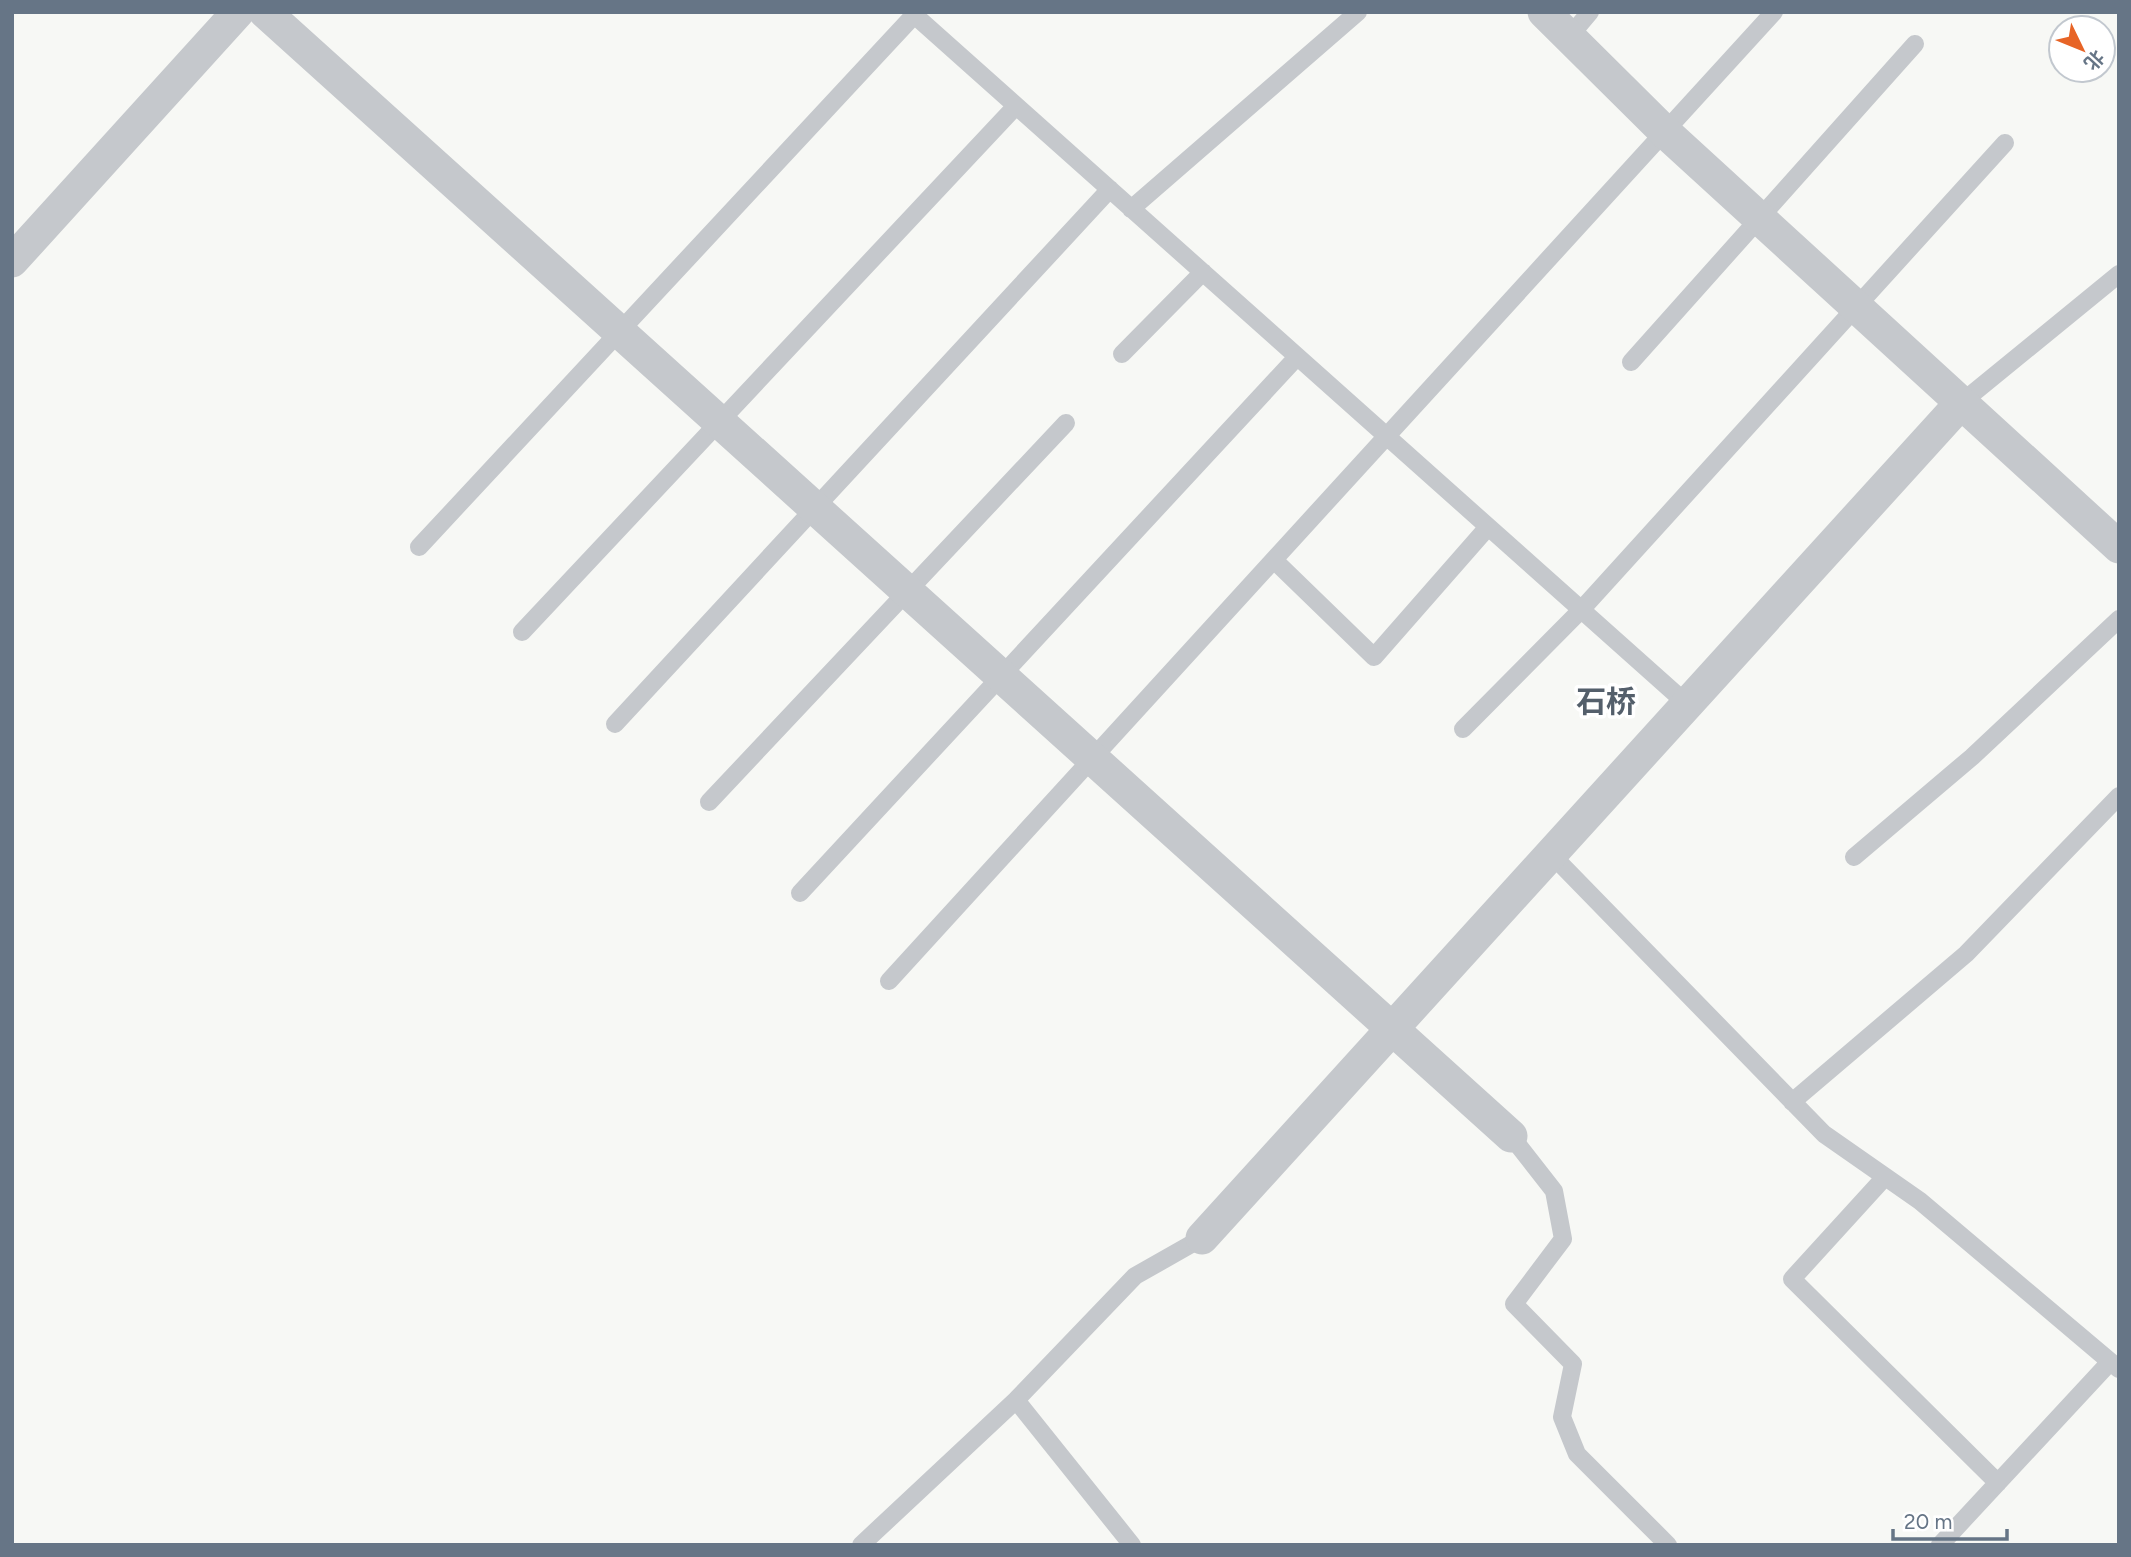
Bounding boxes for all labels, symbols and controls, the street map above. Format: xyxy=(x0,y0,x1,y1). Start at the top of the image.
north arrow xyxy=(2047,14,2117,84)
text: 北 xyxy=(2079,45,2109,75)
district label: 石桥 xyxy=(1576,683,1636,720)
scale bar xyxy=(1893,1498,2007,1542)
text: 20 m xyxy=(1904,1509,1952,1534)

